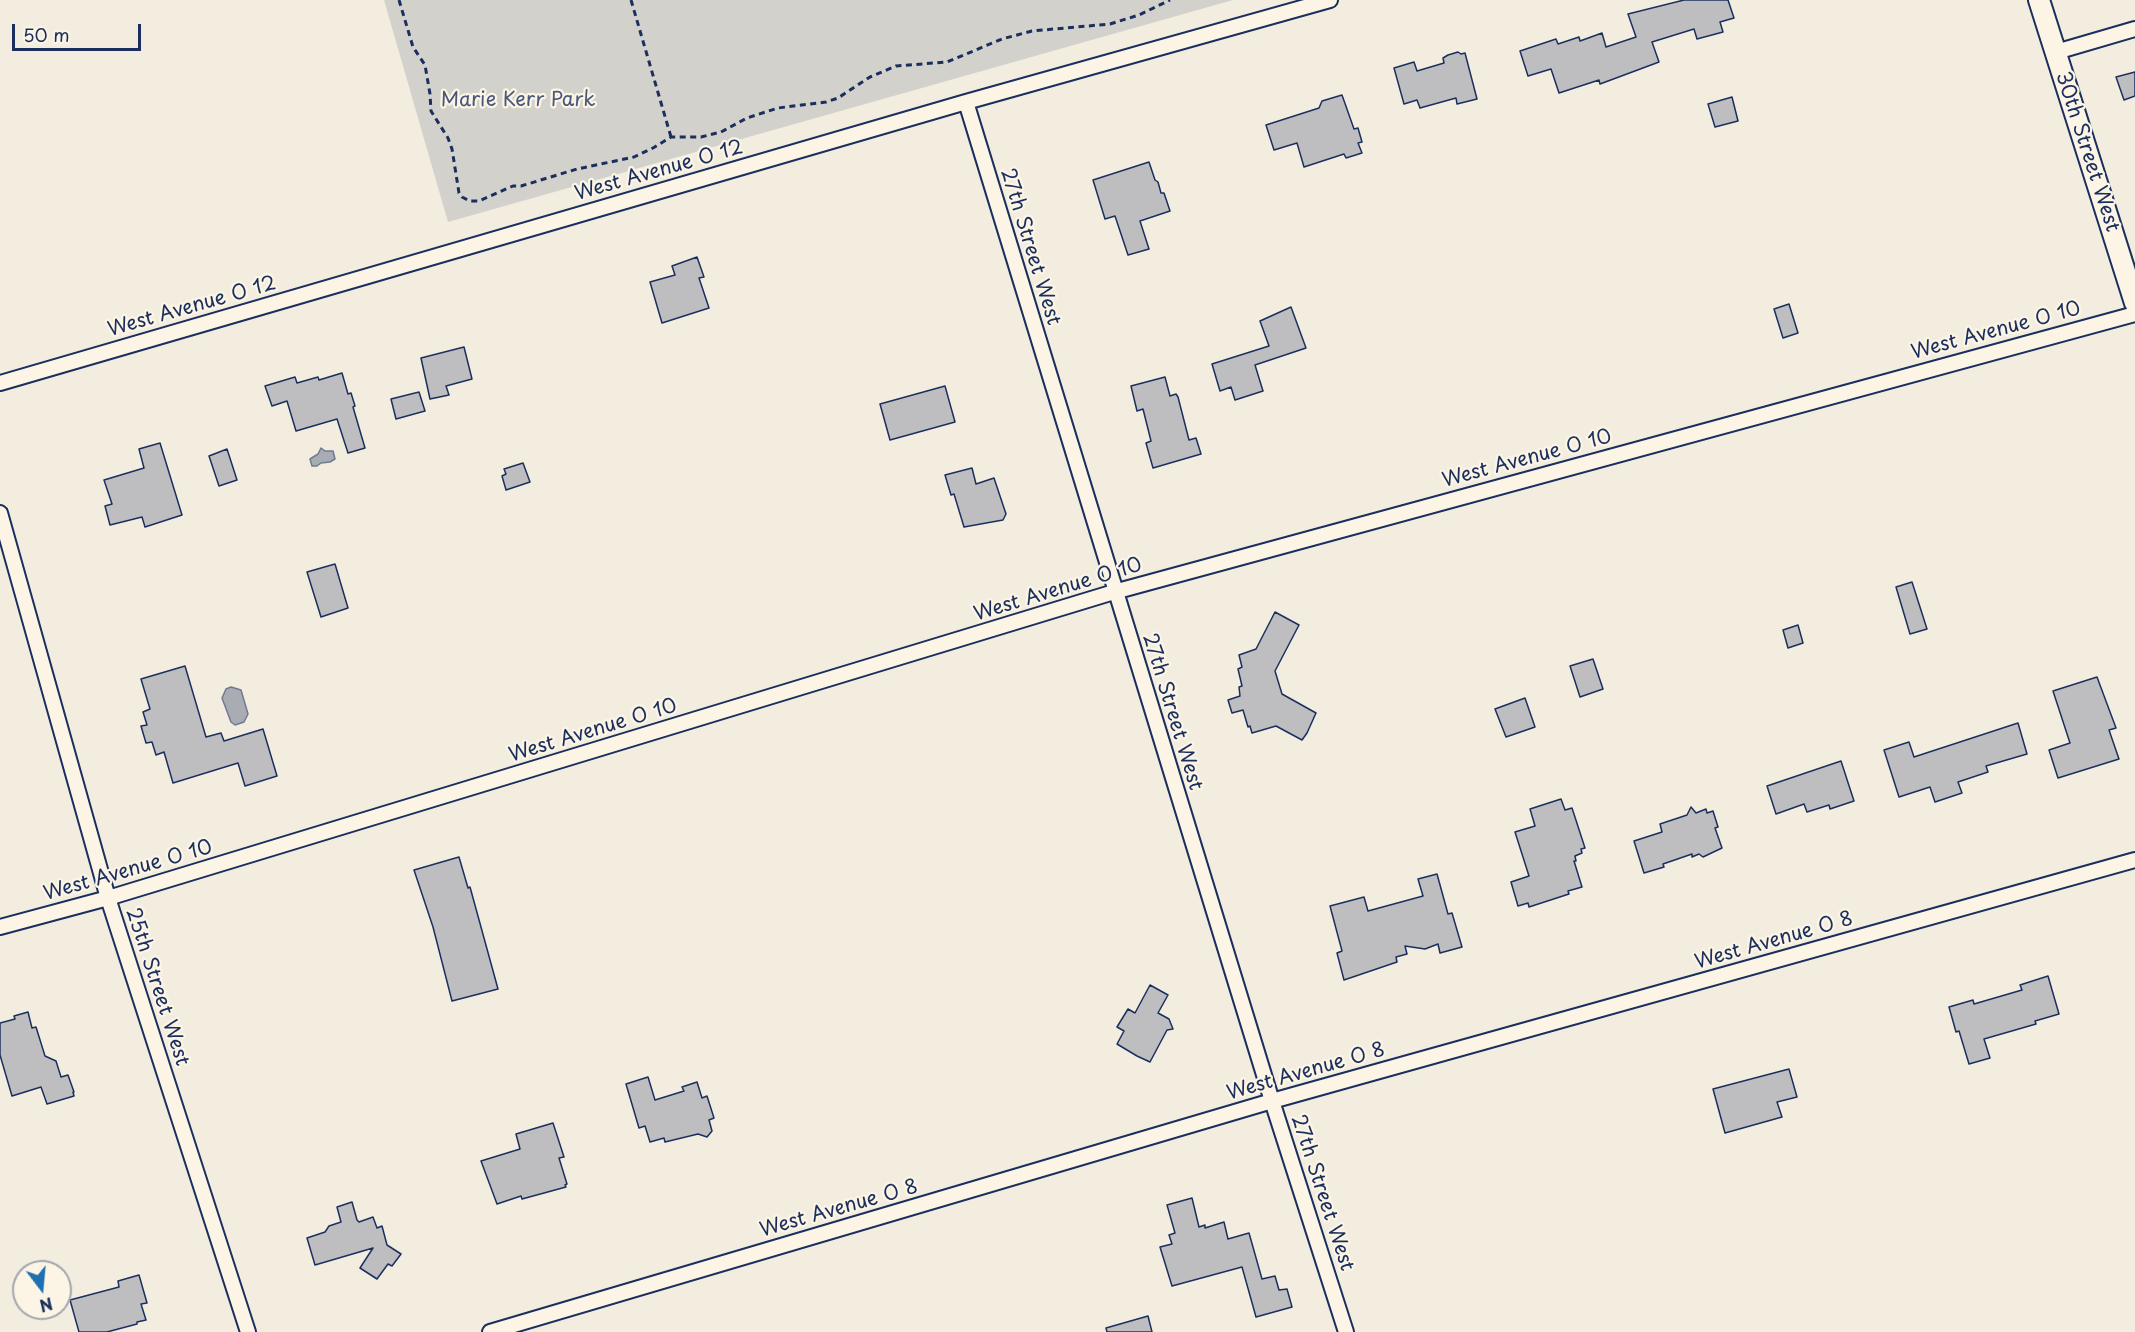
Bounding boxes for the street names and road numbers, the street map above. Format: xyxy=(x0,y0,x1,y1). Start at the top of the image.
street label: 30th Street West xyxy=(2050,69,2124,235)
street label: West Avenue O 12 xyxy=(572,135,746,207)
street label: 27th Street West xyxy=(995,166,1065,328)
street label: West Avenue O 12 xyxy=(105,271,279,343)
street label: West Avenue O 10 xyxy=(1909,297,2083,365)
street label: West Avenue O 10 xyxy=(1440,425,1614,493)
street label: West Avenue O 10 xyxy=(971,553,1145,627)
street label: 27th Street West xyxy=(1137,631,1207,793)
street label: West Avenue O 10 xyxy=(506,694,680,768)
street label: West Avenue O 10 xyxy=(41,835,215,907)
street label: 25th Street West xyxy=(120,905,194,1069)
street label: West Avenue O 8 xyxy=(1692,907,1856,975)
street label: West Avenue O 8 xyxy=(1224,1038,1388,1106)
street label: 27th Street West xyxy=(1285,1112,1359,1274)
street label: West Avenue O 8 xyxy=(757,1175,921,1243)

